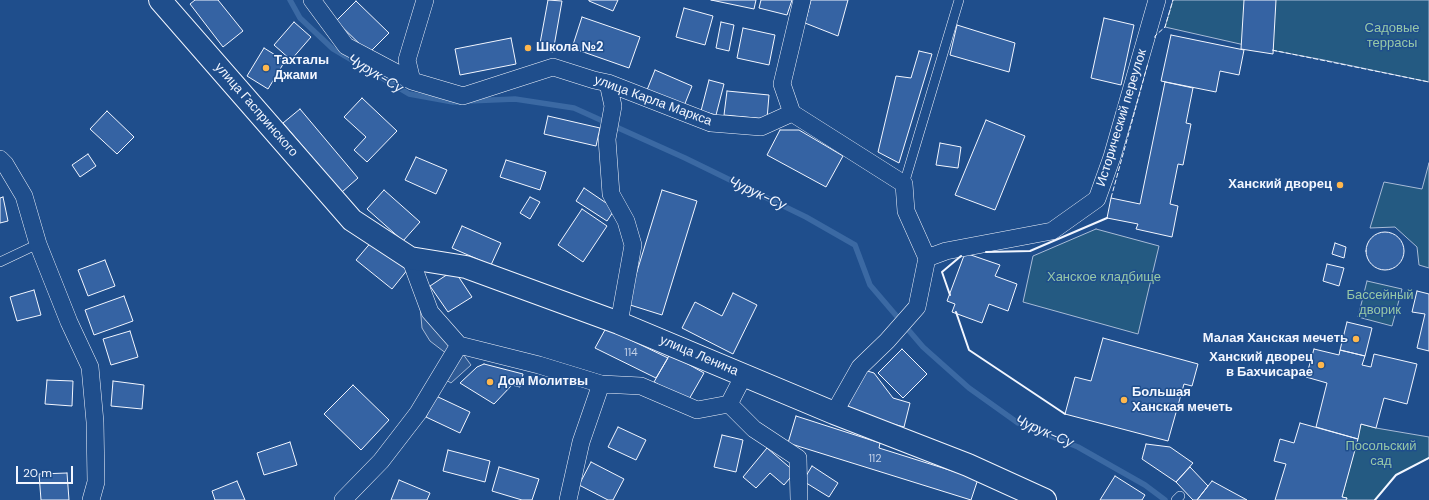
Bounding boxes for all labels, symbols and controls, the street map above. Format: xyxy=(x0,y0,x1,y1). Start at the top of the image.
park label: Садовые террасы xyxy=(1364,21,1420,52)
place label: Школа №2 xyxy=(536,40,604,56)
marker: Школа №2 xyxy=(523,43,533,53)
street label: Исторический переулок xyxy=(1094,47,1150,189)
water label: Чурук-Су xyxy=(344,51,406,97)
place label: Тахталы Джами xyxy=(274,53,329,84)
street label: улица Гаспринского xyxy=(211,60,301,160)
marker: Тахталы Джами xyxy=(261,63,271,73)
street label: улица Карла Маркса xyxy=(592,72,714,130)
water label: Чурук-Су xyxy=(726,173,788,215)
place label: Ханский дворец xyxy=(1228,177,1332,193)
marker: Ханский дворец xyxy=(1335,180,1345,190)
park label: Ханское кладбище xyxy=(1047,270,1161,286)
park label: Бассейный дворик xyxy=(1346,288,1414,319)
place label: Малая Ханская мечеть xyxy=(1203,331,1348,347)
street label: улица Ленина xyxy=(657,332,741,380)
marker: Малая Ханская мечеть xyxy=(1351,334,1361,344)
house number: 114 xyxy=(624,346,638,360)
place label: Ханский дворец в Бахчисарае xyxy=(1209,350,1313,381)
marker: Ханский дворец в Бахчисарае xyxy=(1316,360,1326,370)
place label: Дом Молитвы xyxy=(498,374,588,390)
marker: Дом Молитвы xyxy=(485,377,495,387)
place label: Большая Ханская мечеть xyxy=(1132,385,1233,416)
marker: Большая Ханская мечеть xyxy=(1119,395,1129,405)
water label: Чурук-Су xyxy=(1012,412,1076,452)
park label: Посольский сад xyxy=(1345,439,1417,470)
house number: 112 xyxy=(868,452,882,466)
scale bar xyxy=(18,458,75,484)
text: 20 m xyxy=(23,465,52,481)

